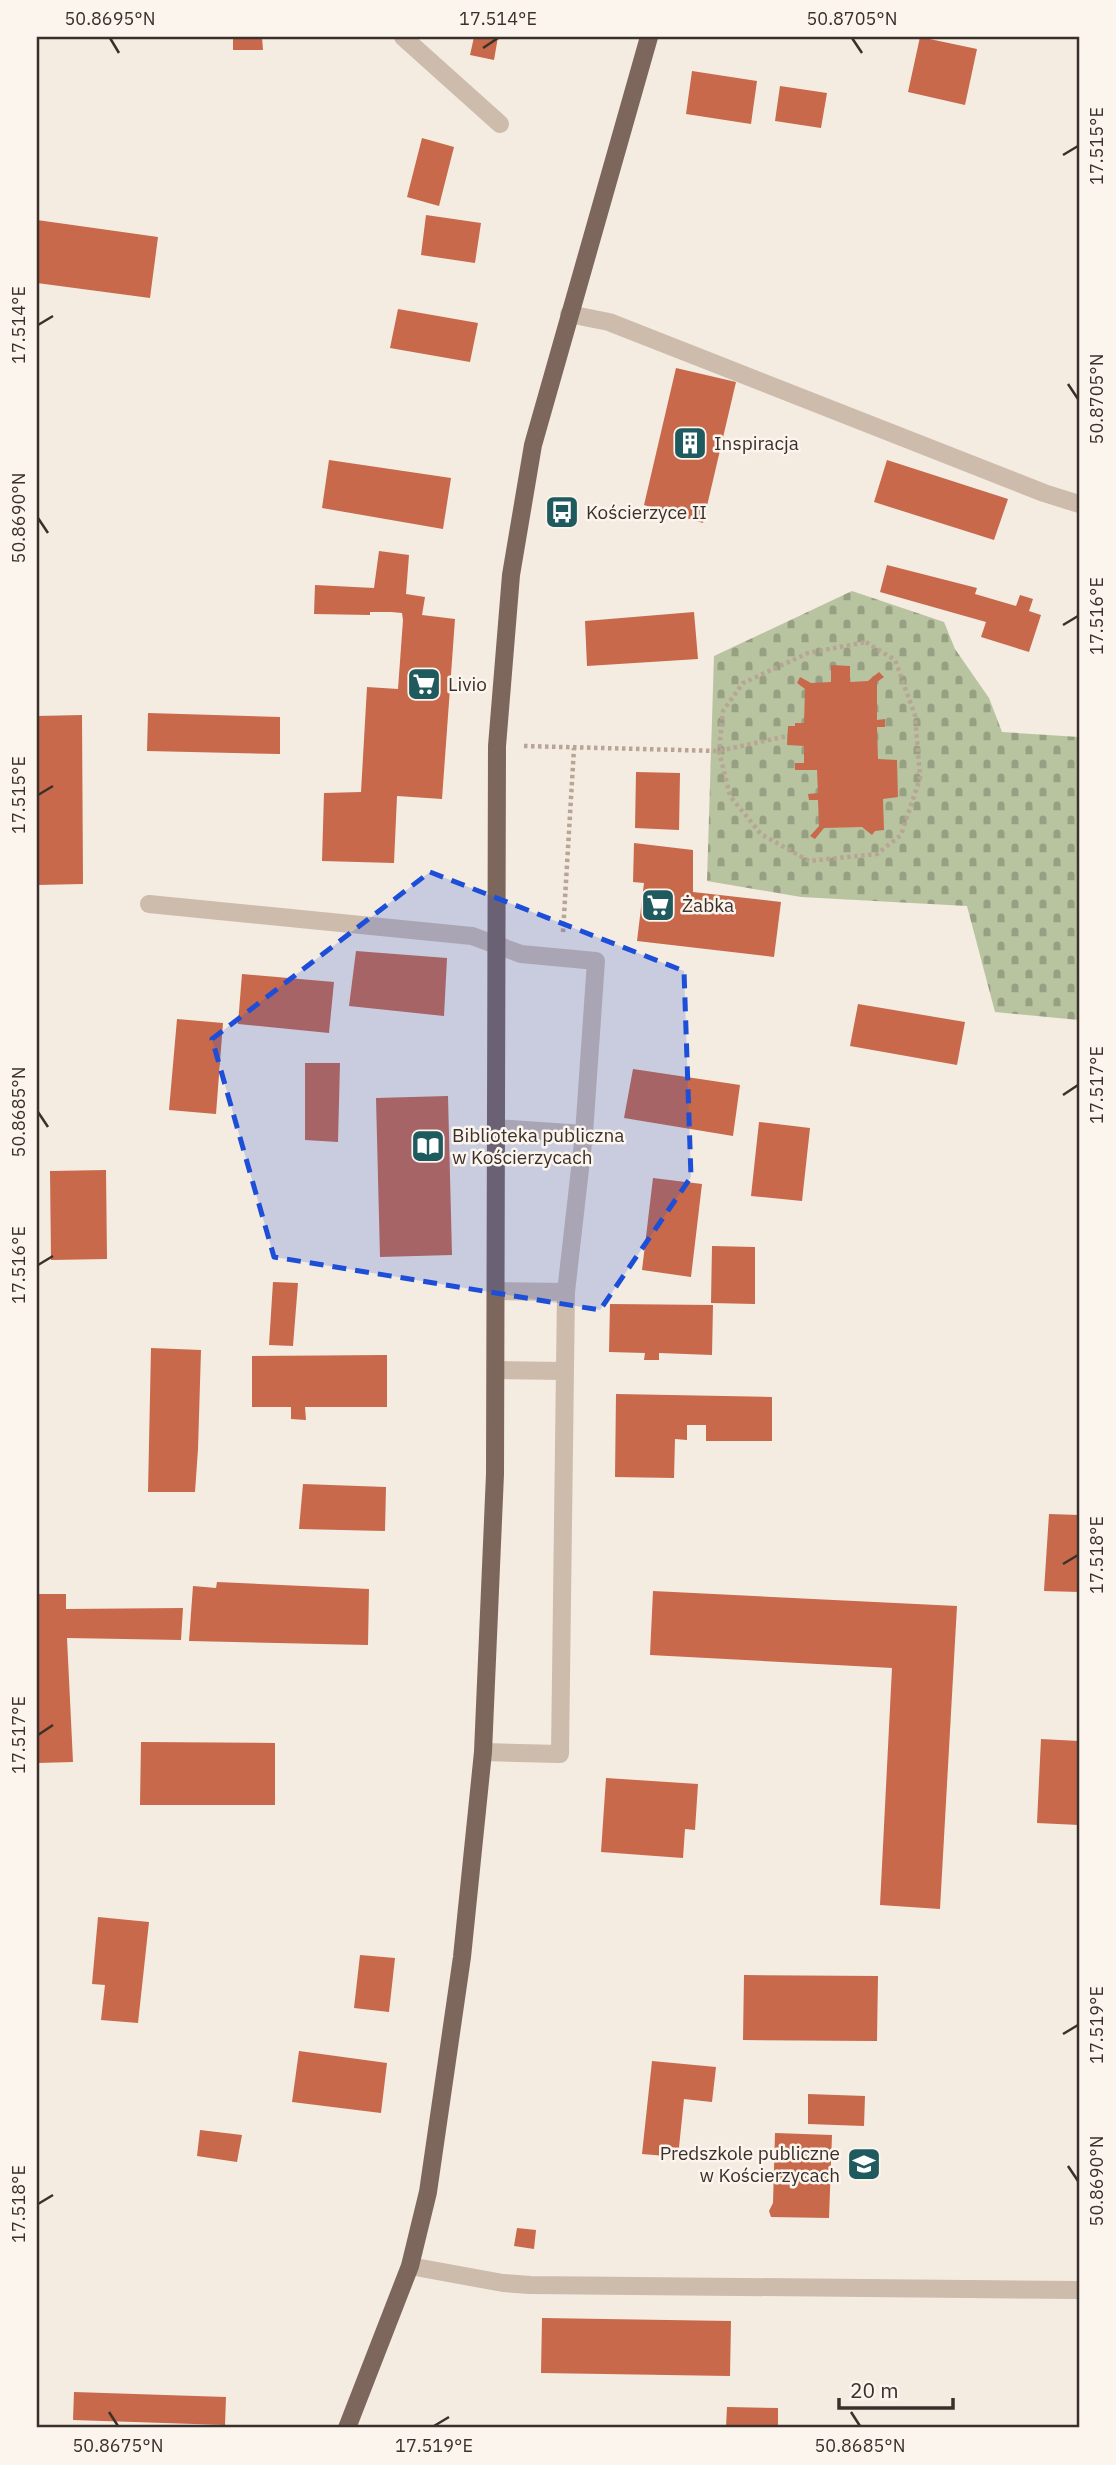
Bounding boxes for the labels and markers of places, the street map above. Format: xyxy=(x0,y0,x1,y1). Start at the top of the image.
building icon: Inspiracja xyxy=(671,424,709,462)
place label: Inspiracja xyxy=(714,431,799,455)
bus stop icon: Kościerzyce II xyxy=(543,493,581,531)
place label: Kościerzyce II xyxy=(586,500,707,524)
supermarket icon: Livio xyxy=(405,665,443,703)
place label: Livio xyxy=(448,672,487,696)
supermarket icon: Żabka xyxy=(639,886,677,924)
place label: Żabka xyxy=(682,893,734,917)
place label: Biblioteka publiczna w Kościerzycach xyxy=(452,1123,624,1169)
library icon: Biblioteka publiczna w Kościerzycach xyxy=(409,1127,447,1165)
place label: Predszkole publiczne w Kościerzycach xyxy=(660,2141,840,2187)
school or university icon: Predszkole publiczne w Kościerzycach xyxy=(845,2145,883,2183)

